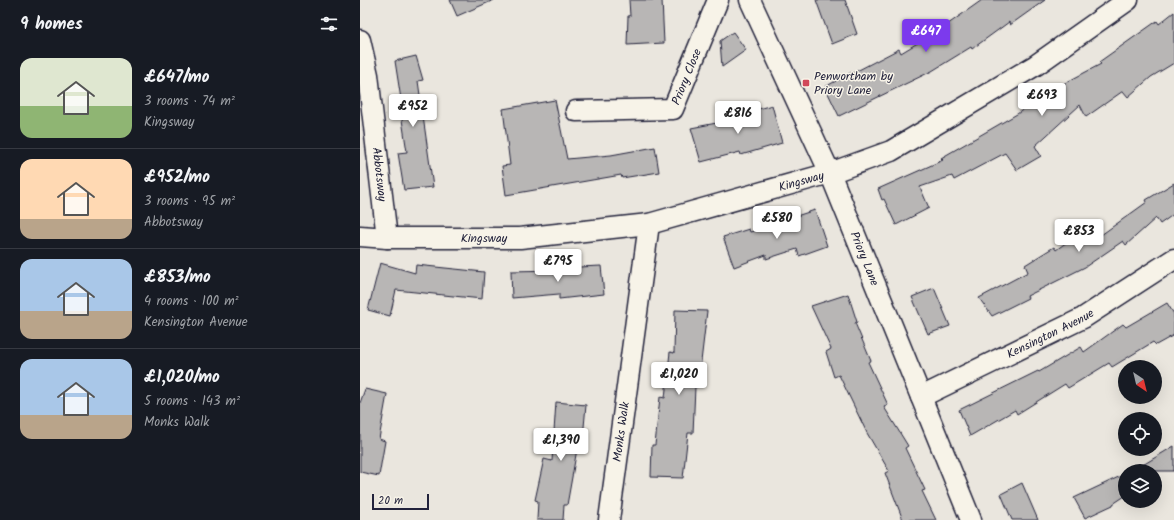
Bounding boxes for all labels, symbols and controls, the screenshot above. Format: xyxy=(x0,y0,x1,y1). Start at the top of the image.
text: 9 homes xyxy=(20,11,83,38)
icon: filters xyxy=(318,13,340,35)
pin: £647 xyxy=(902,19,950,53)
text: £647 xyxy=(911,21,941,42)
street label: Priory Close xyxy=(666,45,707,108)
text: £647/mo xyxy=(144,64,209,91)
place label: Penwortham by Priory Lane xyxy=(814,67,893,100)
icon: home xyxy=(52,74,100,122)
marker: Penwortham by Priory Lane xyxy=(801,78,811,88)
pin: £693 xyxy=(1018,83,1066,117)
text: £693 xyxy=(1027,85,1057,106)
text: 3 rooms · 74 m² xyxy=(144,91,235,112)
pin: £952 xyxy=(389,94,437,128)
text: £952 xyxy=(398,96,428,117)
pin: £816 xyxy=(714,101,762,135)
text: £816 xyxy=(724,103,752,124)
text: Kingsway xyxy=(144,112,194,133)
street label: Abbotsway xyxy=(367,146,392,203)
text: £952/mo xyxy=(144,164,210,191)
street label: Kingsway xyxy=(776,166,827,197)
icon: home xyxy=(52,175,100,223)
text: 3 rooms · 95 m² xyxy=(144,191,235,212)
pin: £580 xyxy=(753,206,801,240)
text: £580 xyxy=(762,208,792,229)
text: Abbotsway xyxy=(144,212,203,233)
pin: £853 xyxy=(1055,219,1103,253)
text: £853 xyxy=(1064,221,1094,242)
street label: Priory Lane xyxy=(845,228,885,289)
street label: Kingsway xyxy=(461,229,508,248)
pin: £795 xyxy=(534,249,582,283)
text: £795 xyxy=(544,251,572,272)
text: £853/mo xyxy=(144,264,211,291)
icon: home xyxy=(52,275,100,323)
text: 4 rooms · 100 m² xyxy=(144,291,239,312)
street label: Kensington Avenue xyxy=(1003,303,1098,363)
text: Kensington Avenue xyxy=(144,312,248,333)
north arrow xyxy=(1118,360,1162,404)
map controls xyxy=(1118,360,1162,508)
pin: £1,020 xyxy=(646,362,712,396)
text: £1,020/mo xyxy=(144,364,220,391)
text: £1,020 xyxy=(660,364,698,385)
icon: home xyxy=(52,375,100,423)
text: 5 rooms · 143 m² xyxy=(144,391,240,412)
street label: Monks Walk xyxy=(607,400,634,463)
text: Monks Walk xyxy=(144,412,209,433)
button: locate xyxy=(1118,412,1162,456)
pin: £1,390 xyxy=(528,428,594,462)
text: £1,390 xyxy=(542,430,580,451)
button: layers xyxy=(1118,464,1162,508)
scale bar xyxy=(372,492,429,511)
text: 20 m xyxy=(378,492,403,510)

